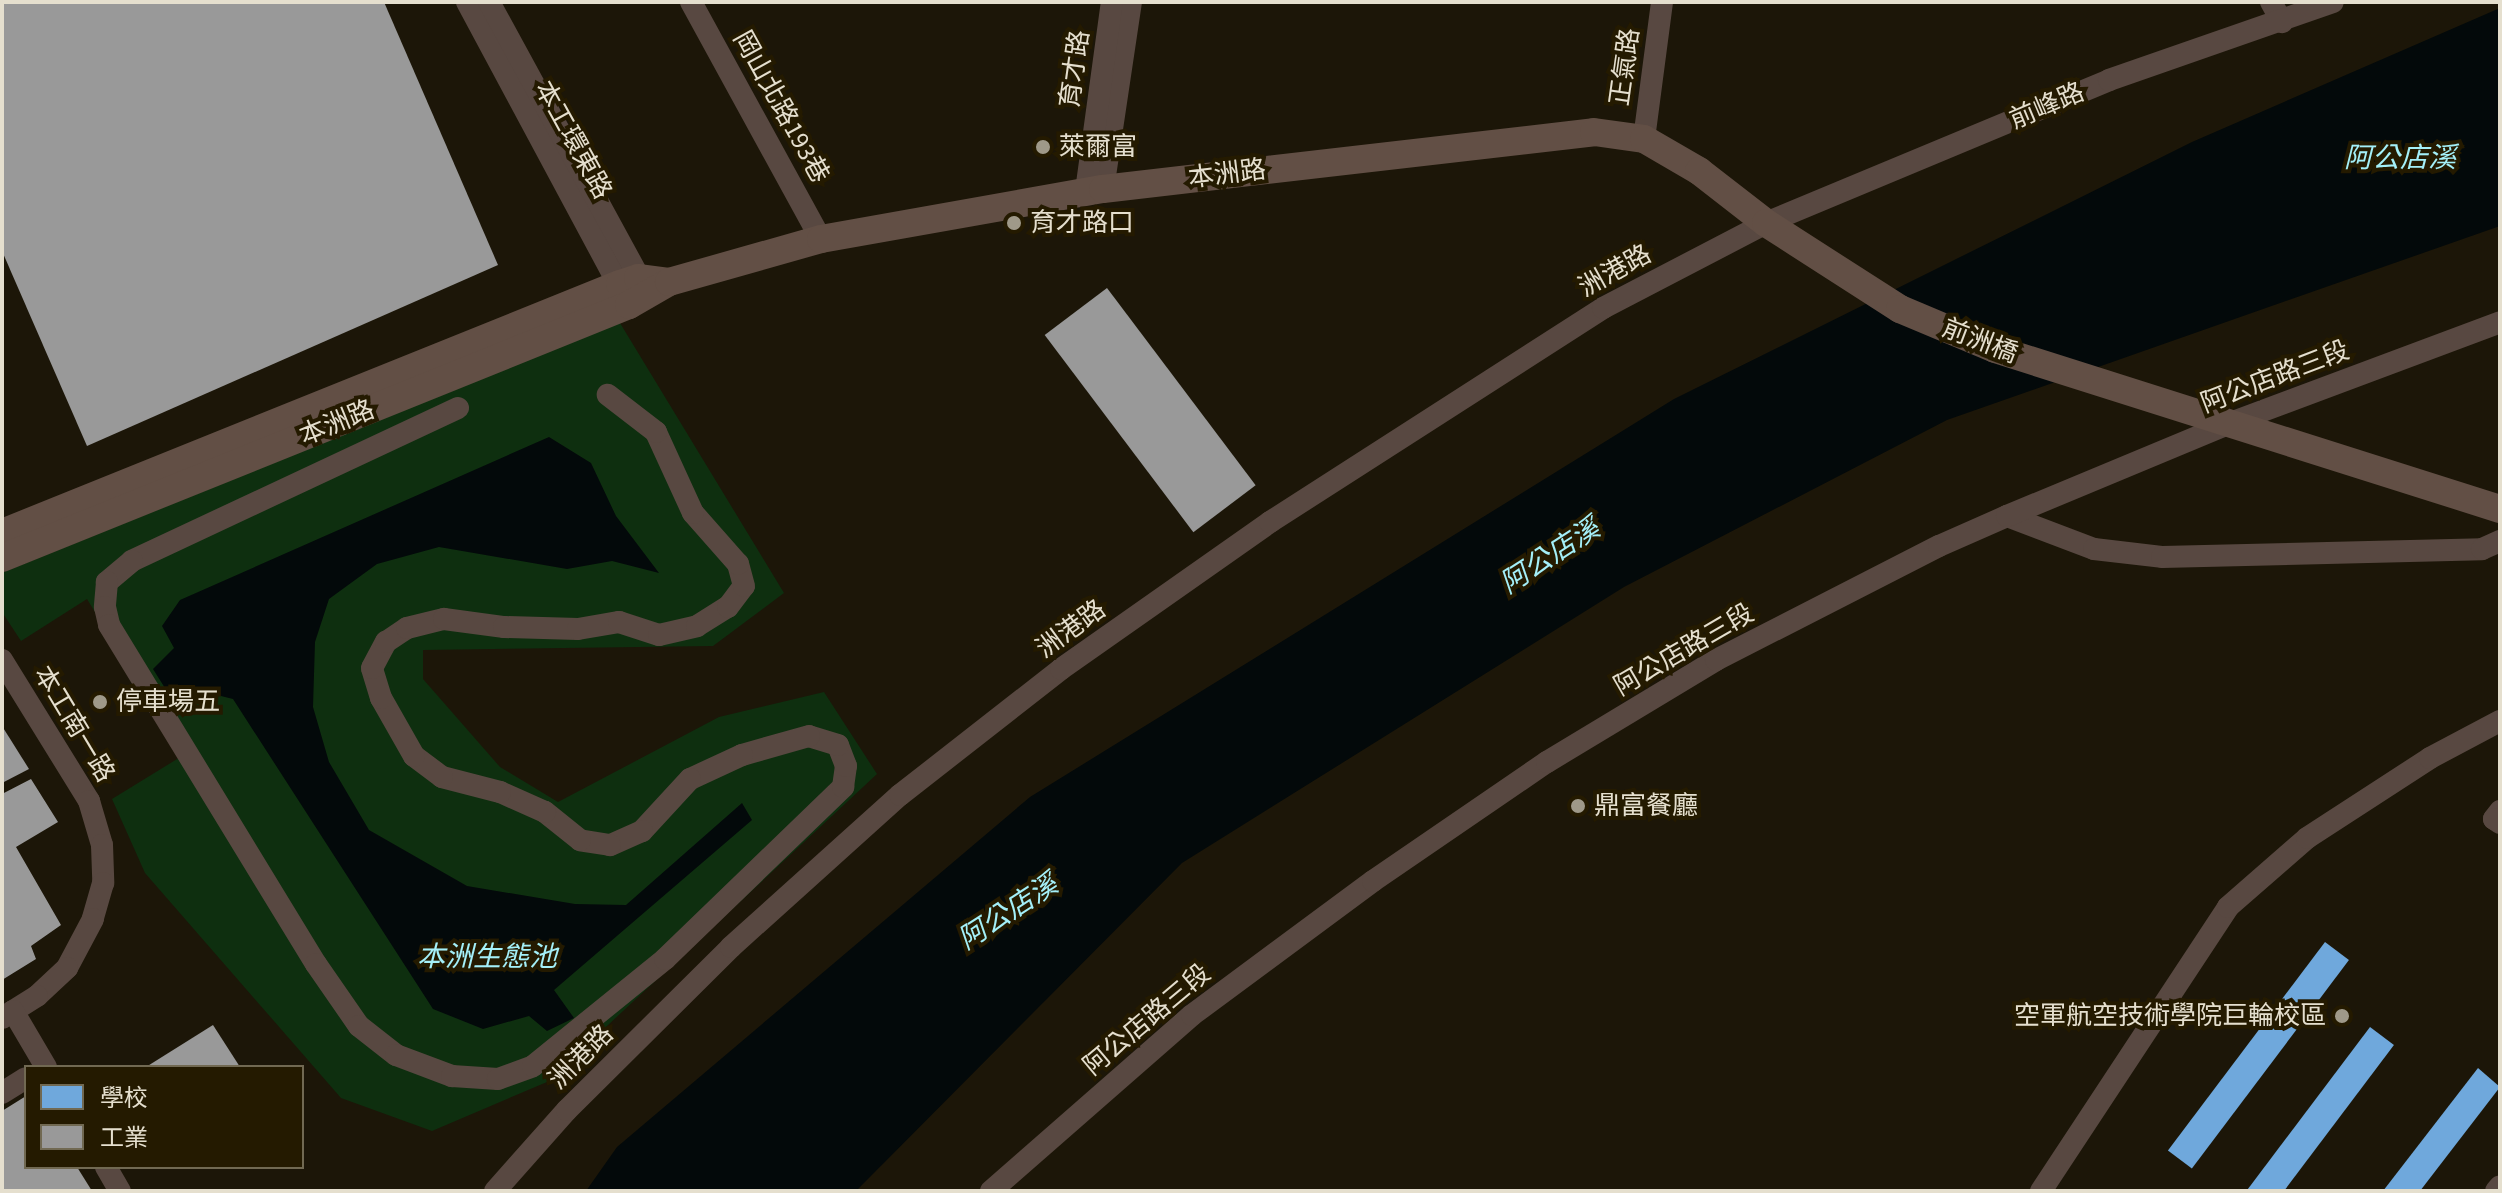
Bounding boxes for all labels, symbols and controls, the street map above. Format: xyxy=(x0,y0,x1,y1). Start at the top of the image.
street label: 岡山北路193巷 xyxy=(726,26,836,188)
street label: 正氣路 xyxy=(1604,26,1646,108)
street label: 育才路 xyxy=(1054,28,1096,110)
street label: 本工環東路 xyxy=(528,76,618,204)
street label: 前峰路 xyxy=(2005,76,2089,136)
place label: 萊爾富 xyxy=(1059,131,1137,163)
marker: 萊爾富 xyxy=(1034,138,1052,156)
water label: 阿公店溪 xyxy=(2344,141,2456,175)
street label: 本洲路 xyxy=(1186,154,1268,194)
place label: 育才路口 xyxy=(1030,207,1134,239)
marker: 育才路口 xyxy=(1005,214,1023,232)
street label: 洲港路 xyxy=(1573,238,1657,304)
street label: 前洲橋 xyxy=(1938,312,2022,370)
street label: 阿公店路三段 xyxy=(2197,334,2353,420)
street label: 本洲路 xyxy=(295,394,379,452)
water label: 阿公店溪 xyxy=(1494,511,1606,601)
street label: 洲港路 xyxy=(1030,593,1112,665)
street label: 阿公店路三段 xyxy=(1609,597,1759,703)
street label: 本工南一路 xyxy=(27,660,121,788)
place label: 停車場五 xyxy=(116,686,220,718)
marker: 停車場五 xyxy=(91,693,109,711)
place label: 鼎富餐廳 xyxy=(1594,790,1698,822)
marker: 鼎富餐廳 xyxy=(1569,797,1587,815)
water label: 阿公店溪 xyxy=(952,867,1064,957)
water label: 本洲生態池 xyxy=(417,940,557,974)
street label: 阿公店路三段 xyxy=(1077,958,1217,1082)
place label: 空軍航空技術學院巨輪校區 xyxy=(2014,1000,2326,1032)
marker: 空軍航空技術學院巨輪校區 xyxy=(2333,1007,2351,1025)
street label: 洲港路 xyxy=(542,1018,620,1096)
legend xyxy=(24,1065,304,1169)
text: 學校 xyxy=(100,1081,148,1116)
text: 工業 xyxy=(100,1121,148,1156)

